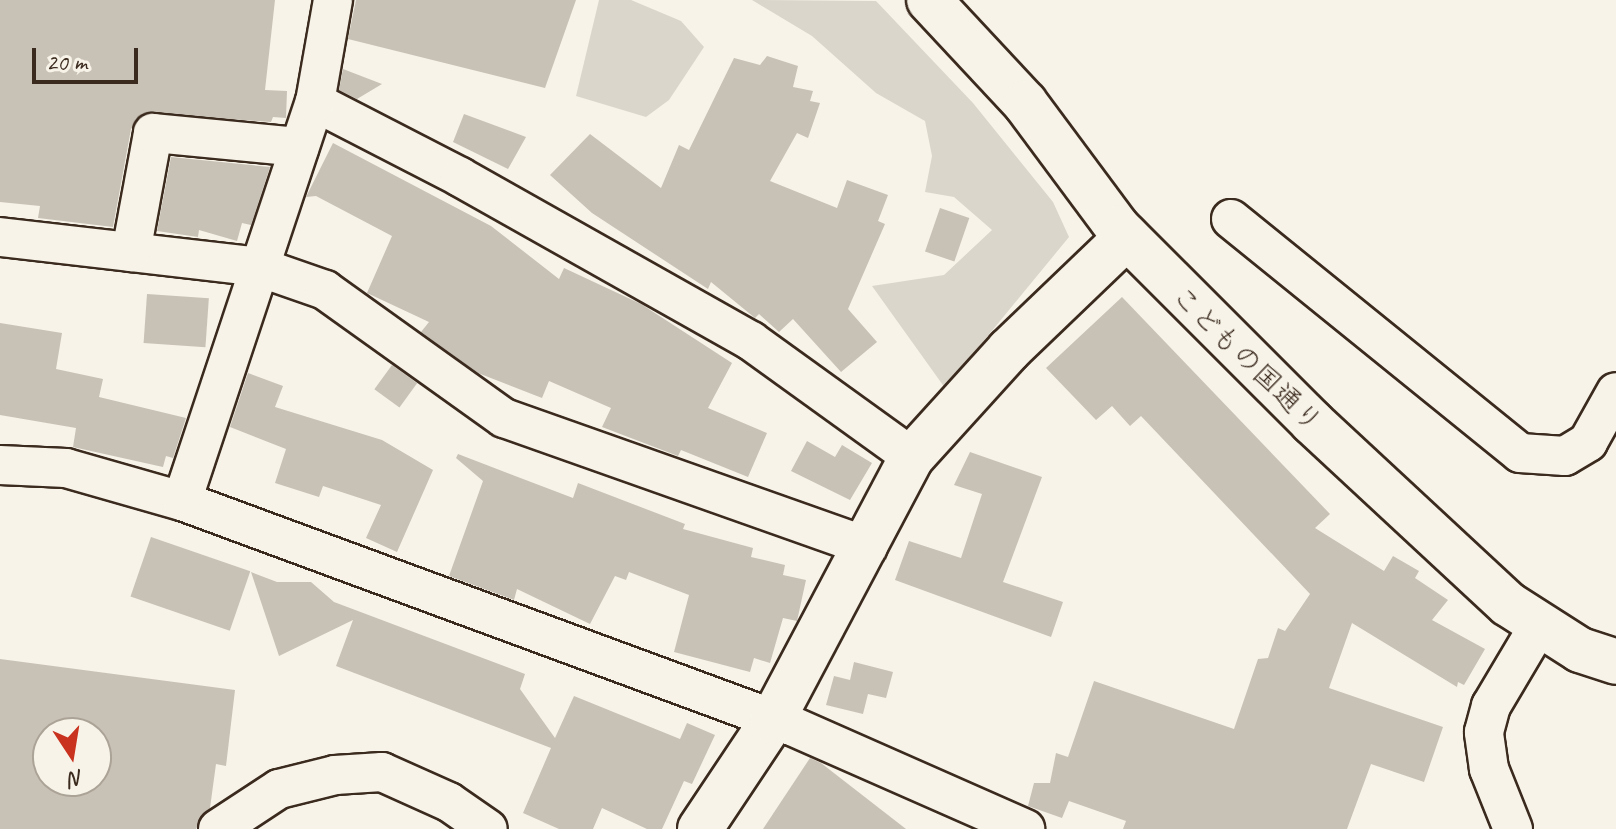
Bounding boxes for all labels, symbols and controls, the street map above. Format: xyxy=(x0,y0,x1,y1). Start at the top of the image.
scale bar xyxy=(36,32,142,82)
text: 20 m xyxy=(46,47,87,77)
street label: こどもの国通り xyxy=(1165,279,1329,439)
north arrow xyxy=(32,717,112,797)
text: N xyxy=(67,763,86,794)

